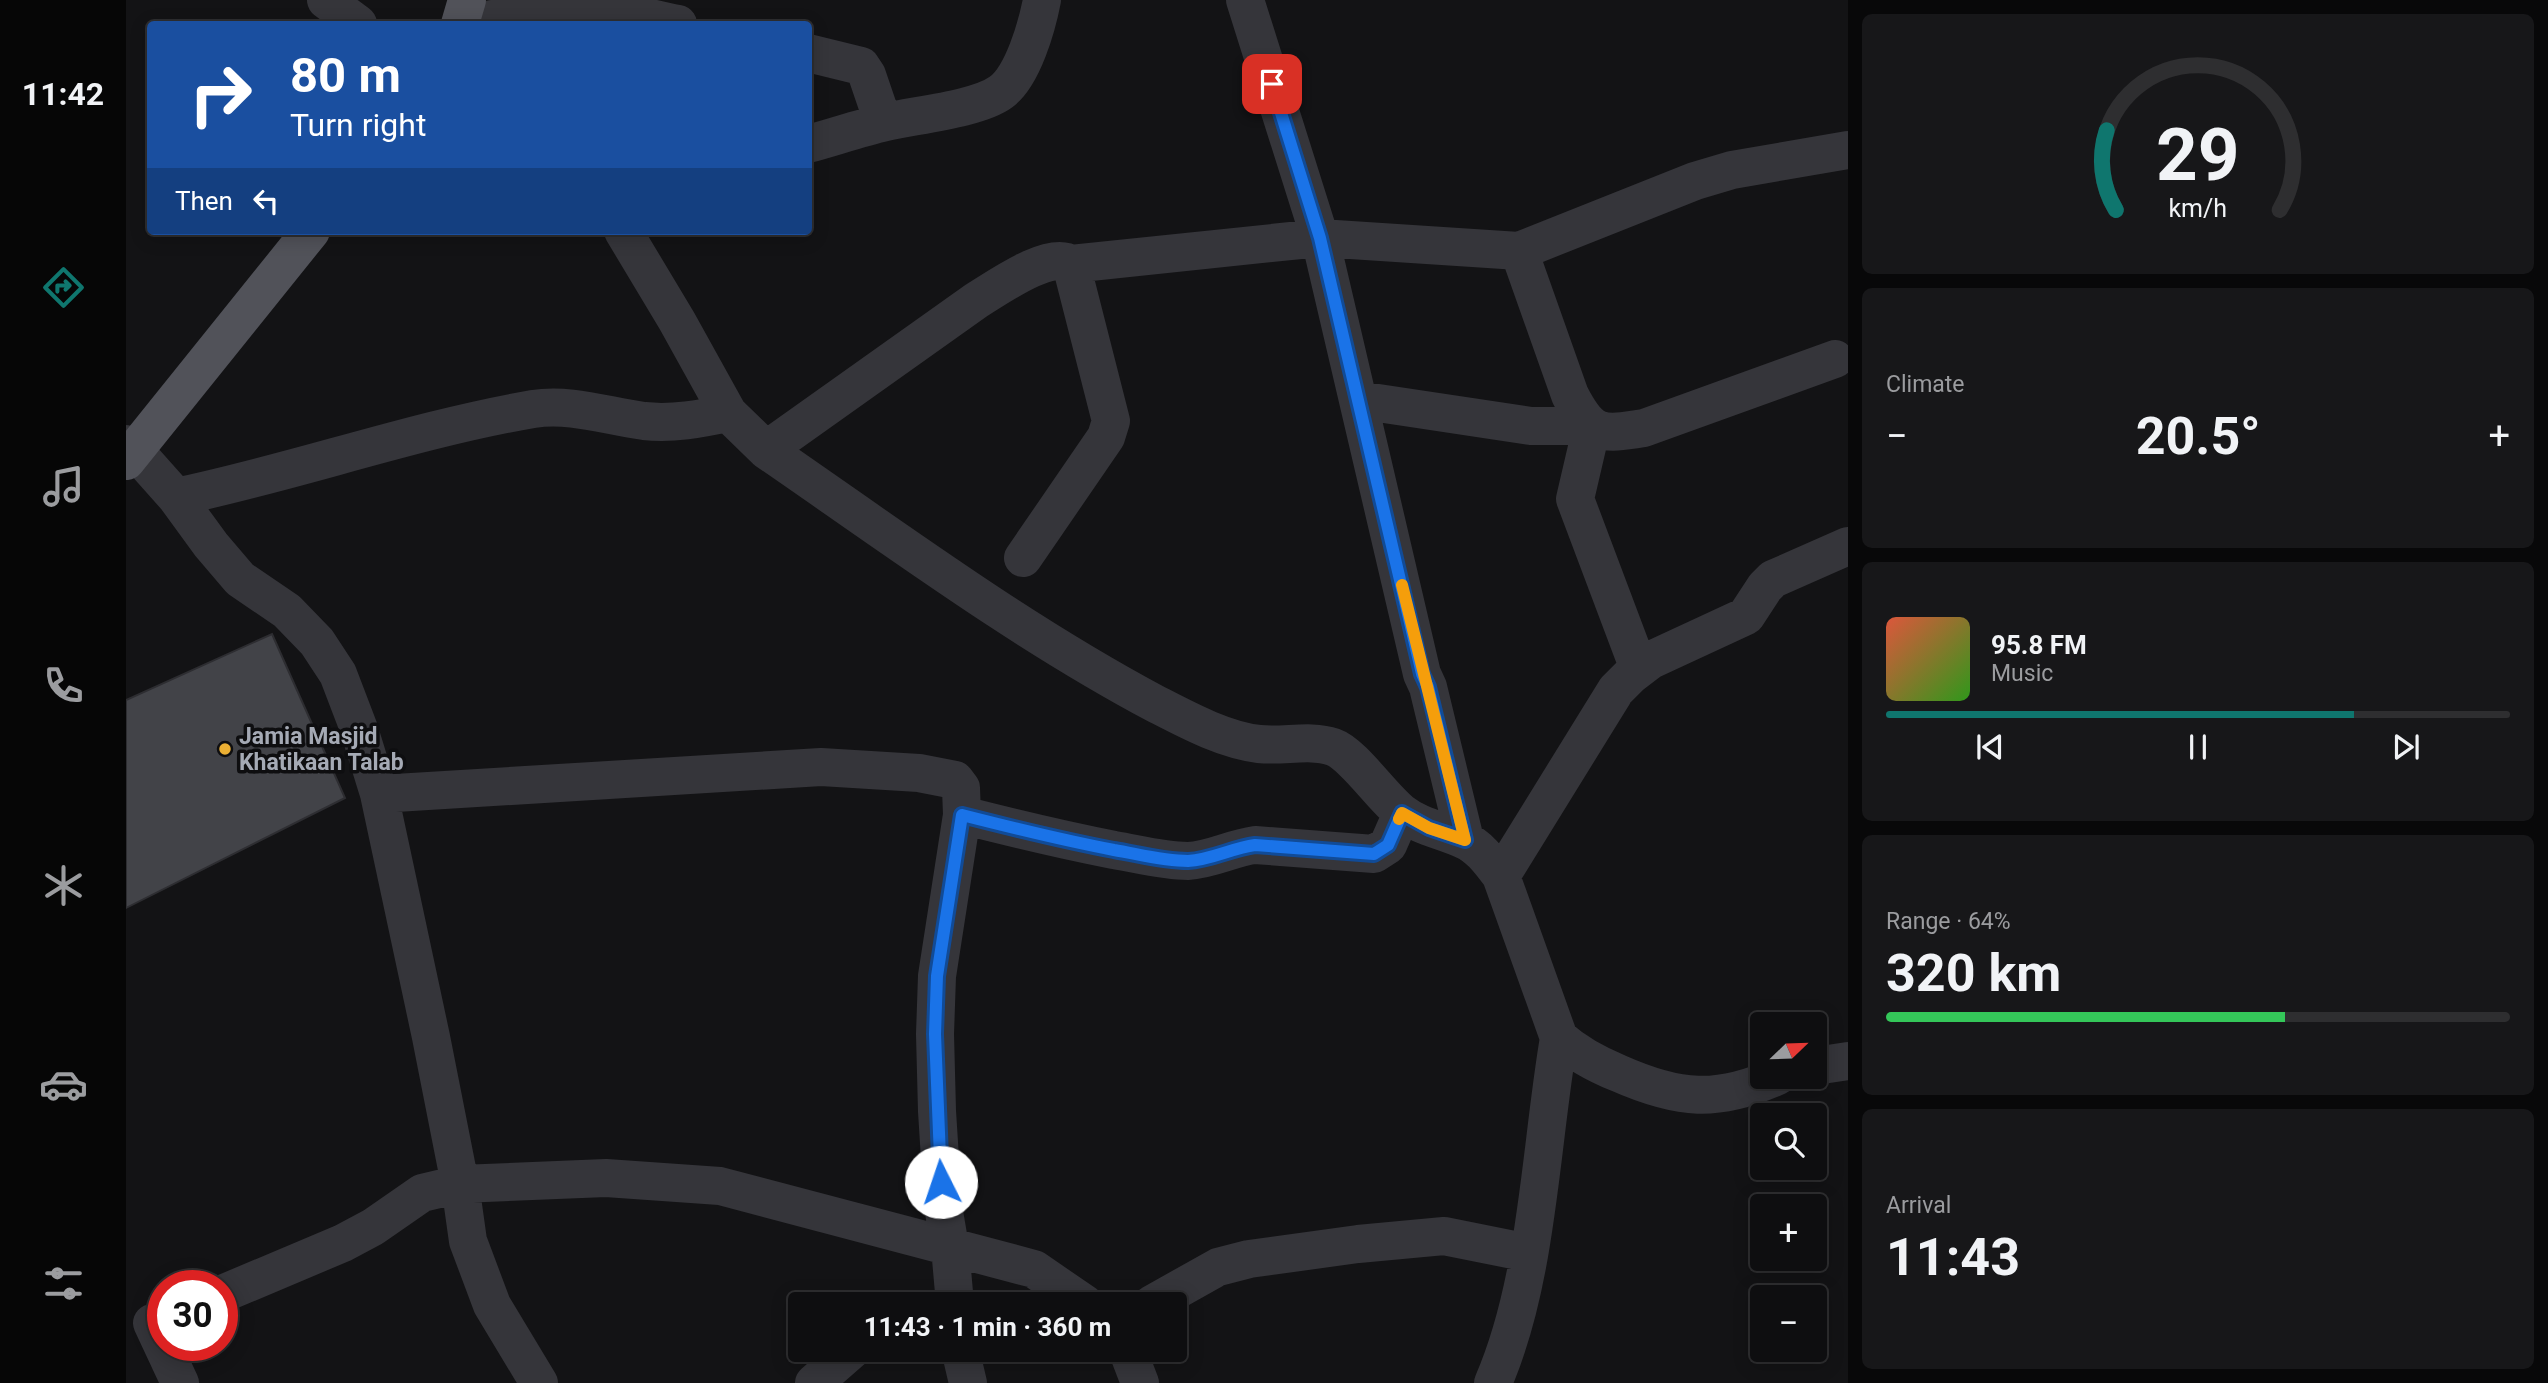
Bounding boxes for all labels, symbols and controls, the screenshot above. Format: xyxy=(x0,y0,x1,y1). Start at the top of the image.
text: 80 m xyxy=(290,47,401,104)
icon: right xyxy=(175,49,266,140)
pin xyxy=(1242,54,1302,114)
icon: arrive xyxy=(1253,65,1291,103)
text: 11:42 xyxy=(22,75,104,113)
text: Turn right xyxy=(290,106,426,144)
text: 29 xyxy=(2156,112,2240,198)
icon: left xyxy=(247,182,285,220)
text: Then xyxy=(175,186,233,216)
text: km/h xyxy=(2169,194,2227,223)
icon: directions xyxy=(39,263,88,312)
text: Climate xyxy=(1886,371,1965,398)
text: 20.5° xyxy=(2136,406,2261,467)
text: − xyxy=(1886,414,1908,458)
text: + xyxy=(2488,414,2510,458)
icon: music xyxy=(39,462,88,511)
text: 95.8 FM xyxy=(1991,630,2087,660)
text: Music xyxy=(1991,660,2053,687)
icon: phone xyxy=(39,661,88,710)
place label: Jamia Masjid Khatikaan Talab xyxy=(239,723,404,776)
icon: previous xyxy=(1971,728,2009,766)
icon: pause xyxy=(2179,728,2217,766)
icon: next xyxy=(2387,728,2425,766)
marker: Jamia Masjid Khatikaan Talab xyxy=(217,741,233,757)
icon: climate xyxy=(39,861,88,910)
text: Range · 64% xyxy=(1886,908,2011,935)
text: 320 km xyxy=(1886,943,2061,1004)
north arrow xyxy=(1750,1012,1827,1088)
map controls xyxy=(1750,1012,1827,1362)
icon: car xyxy=(39,1060,88,1109)
button: search xyxy=(1750,1103,1827,1180)
position arrow xyxy=(904,1145,978,1219)
text: Arrival xyxy=(1886,1192,1951,1219)
button: + xyxy=(1750,1194,1827,1271)
text: 11:43 xyxy=(1886,1227,2020,1288)
icon: filters xyxy=(39,1259,88,1308)
speed limit sign: 30 xyxy=(147,1270,238,1361)
button: − xyxy=(1750,1285,1827,1362)
text: 11:43 · 1 min · 360 m xyxy=(864,1312,1111,1342)

